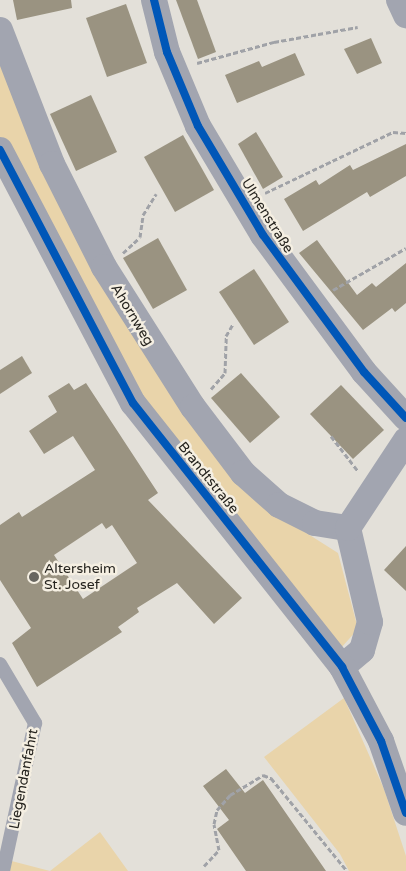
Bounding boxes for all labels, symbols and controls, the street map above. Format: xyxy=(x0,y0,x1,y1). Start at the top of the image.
street label: Ulmenstraße xyxy=(237,176,297,256)
street label: Ahornweg xyxy=(107,281,157,349)
street label: Brandtstraße xyxy=(174,439,242,517)
place label: Altersheim St. Josef xyxy=(44,561,116,594)
marker: Altersheim St. Josef xyxy=(28,571,40,583)
street label: Liegendanfahrt xyxy=(6,727,42,831)

